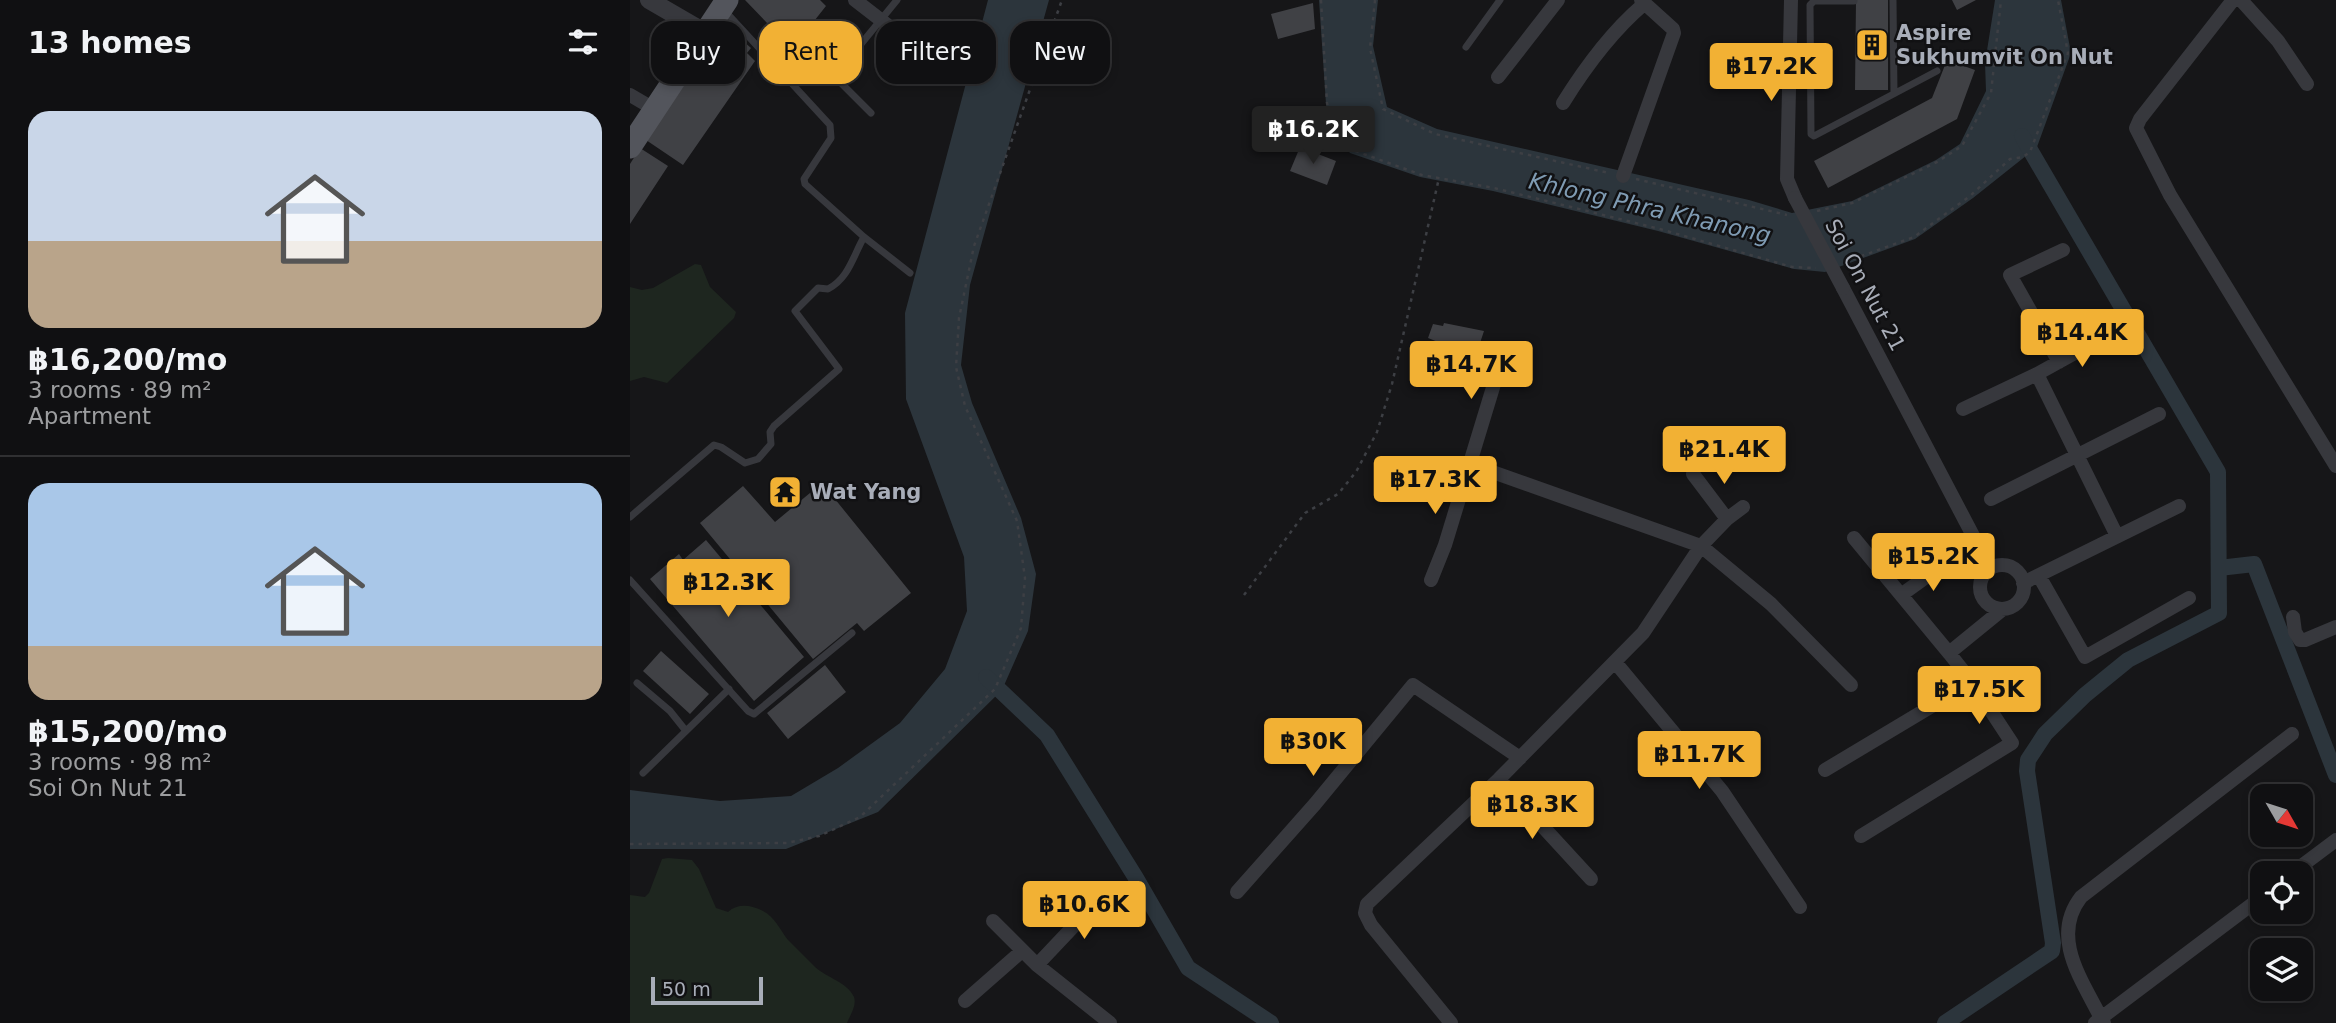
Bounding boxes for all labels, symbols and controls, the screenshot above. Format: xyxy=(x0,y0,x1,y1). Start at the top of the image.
chip: Buy xyxy=(651,21,745,84)
chip: Rent xyxy=(759,21,862,84)
chip: Filters xyxy=(876,21,996,84)
chip: New xyxy=(1010,21,1110,84)
place label: Aspire Sukhumvit On Nut xyxy=(1896,21,2113,69)
icon: filters xyxy=(564,23,602,61)
text: 13 homes xyxy=(28,25,192,60)
building icon: Aspire Sukhumvit On Nut xyxy=(1853,26,1891,64)
pin: ฿17.2K xyxy=(1714,43,1828,103)
text: ฿17.2K xyxy=(1726,53,1816,79)
pin: ฿16.2K xyxy=(1256,106,1370,166)
text: ฿16.2K xyxy=(1268,116,1358,142)
icon: home xyxy=(252,156,378,282)
water label: Khlong Phra Khanong xyxy=(1526,167,1774,249)
street label: Soi On Nut 21 xyxy=(1820,215,1910,355)
pin: ฿14.4K xyxy=(2025,310,2139,369)
text: ฿14.4K xyxy=(2037,319,2127,345)
text: ฿16,200/mo xyxy=(28,342,227,377)
pin: ฿14.7K xyxy=(1414,342,1528,401)
text: ฿14.7K xyxy=(1426,351,1516,377)
text: 3 rooms · 89 m² xyxy=(28,377,212,403)
text: Apartment xyxy=(28,403,151,429)
pin: ฿21.4K xyxy=(1667,426,1781,486)
text: ฿21.4K xyxy=(1679,436,1769,462)
pin: ฿17.3K xyxy=(1378,456,1492,516)
text: ฿17.3K xyxy=(1390,466,1480,492)
temple icon: Wat Yang xyxy=(766,473,804,511)
place label: Wat Yang xyxy=(810,480,921,504)
icon: home xyxy=(252,528,378,654)
pin: ฿15.2K xyxy=(1876,534,1990,593)
text: ฿15.2K xyxy=(1888,543,1978,569)
pin: ฿12.3K xyxy=(671,560,785,619)
text: ฿12.3K xyxy=(683,569,773,595)
pin: ฿17.5K xyxy=(1922,666,2036,726)
text: ฿17.5K xyxy=(1934,676,2024,702)
text: ฿15,200/mo xyxy=(28,714,227,749)
pin: ฿30K xyxy=(1272,718,1354,778)
text: ฿30K xyxy=(1280,728,1346,754)
pin: ฿11.7K xyxy=(1642,732,1756,791)
text: ฿11.7K xyxy=(1654,741,1744,767)
text: 3 rooms · 98 m² xyxy=(28,749,212,775)
text: Soi On Nut 21 xyxy=(28,775,188,801)
pin: ฿18.3K xyxy=(1475,782,1589,841)
north arrow xyxy=(2250,784,2314,847)
map controls xyxy=(2250,784,2313,1001)
text: ฿18.3K xyxy=(1487,791,1577,817)
button: locate xyxy=(2250,861,2313,924)
pin: ฿10.6K xyxy=(1027,881,1141,941)
text: ฿10.6K xyxy=(1039,891,1129,917)
button: layers xyxy=(2250,938,2313,1001)
scale bar xyxy=(651,974,763,1006)
text: 50 m xyxy=(662,978,711,1000)

